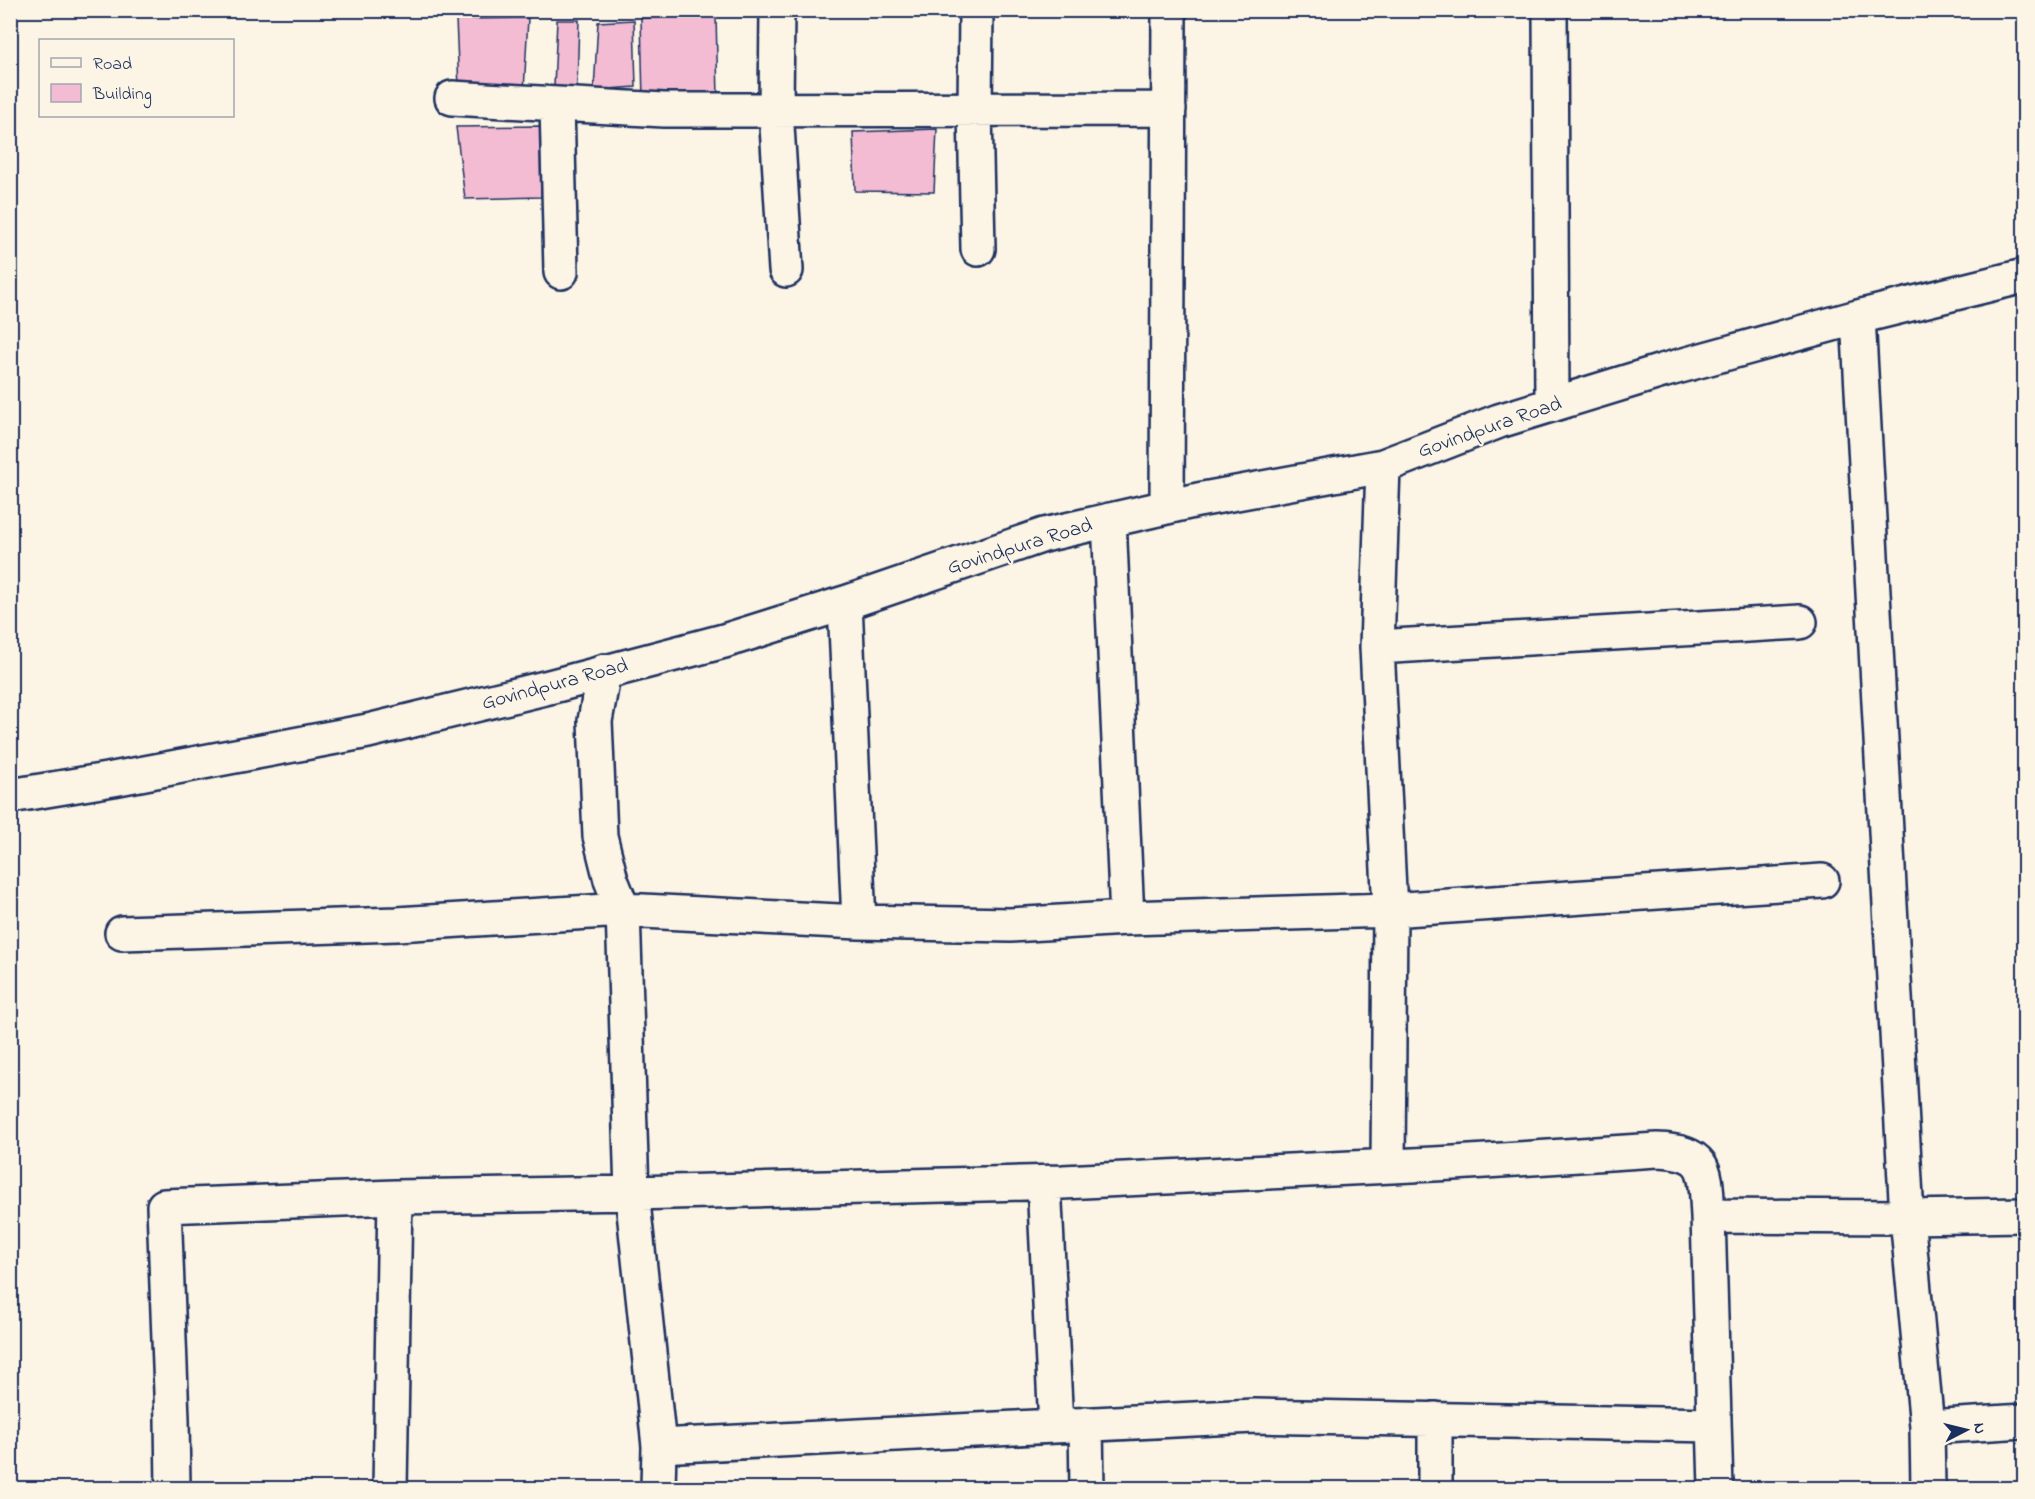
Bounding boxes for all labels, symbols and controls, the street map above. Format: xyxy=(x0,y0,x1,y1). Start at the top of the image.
legend xyxy=(39,39,234,117)
text: Road xyxy=(93,52,132,78)
text: Building xyxy=(92,82,152,109)
street label: Govindpura Road xyxy=(1414,389,1566,467)
street label: Govindpura Road xyxy=(944,511,1096,583)
street label: Govindpura Road xyxy=(479,651,632,719)
north arrow xyxy=(1936,1400,1996,1460)
text: N xyxy=(1966,1422,1991,1435)

